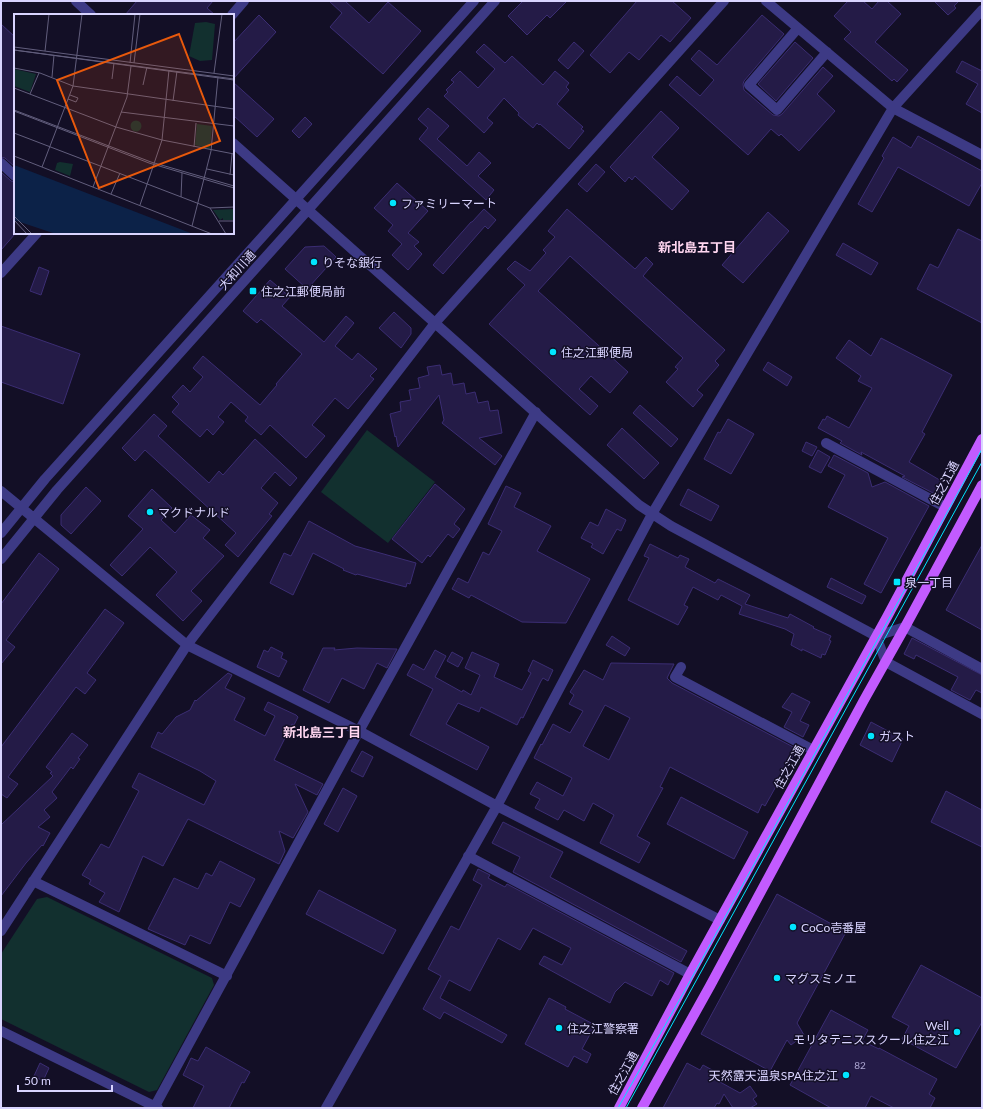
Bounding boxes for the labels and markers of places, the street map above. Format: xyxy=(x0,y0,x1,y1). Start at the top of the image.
place label: ファミリーマート xyxy=(401,196,497,211)
marker: ファミリーマート xyxy=(388,198,398,208)
place label: りそな銀行 xyxy=(322,255,382,270)
marker: りそな銀行 xyxy=(309,257,319,267)
place label: 住之江郵便局前 xyxy=(261,284,345,299)
marker: 住之江郵便局前 xyxy=(248,286,258,296)
place label: 住之江郵便局 xyxy=(561,345,633,360)
marker: 住之江郵便局 xyxy=(548,347,558,357)
place label: マクドナルド xyxy=(158,505,230,520)
marker: マクドナルド xyxy=(145,507,155,517)
place label: 泉一丁目 xyxy=(905,575,953,590)
marker: 泉一丁目 xyxy=(892,577,902,587)
place label: ガスト xyxy=(879,729,915,744)
marker: ガスト xyxy=(866,731,876,741)
place label: CoCo壱番屋 xyxy=(801,920,866,935)
marker: CoCo壱番屋 xyxy=(788,922,798,932)
place label: マグスミノエ xyxy=(785,971,857,986)
marker: マグスミノエ xyxy=(772,973,782,983)
place label: Well モリタテニススクール住之江 xyxy=(793,1018,949,1047)
place label: 住之江警察署 xyxy=(567,1021,639,1036)
marker: 住之江警察署 xyxy=(554,1023,564,1033)
marker: Well モリタテニススクール住之江 xyxy=(952,1027,962,1037)
place label: 天然露天溫泉SPA住之江 xyxy=(709,1068,838,1083)
marker: 天然露天溫泉SPA住之江 xyxy=(841,1070,851,1080)

